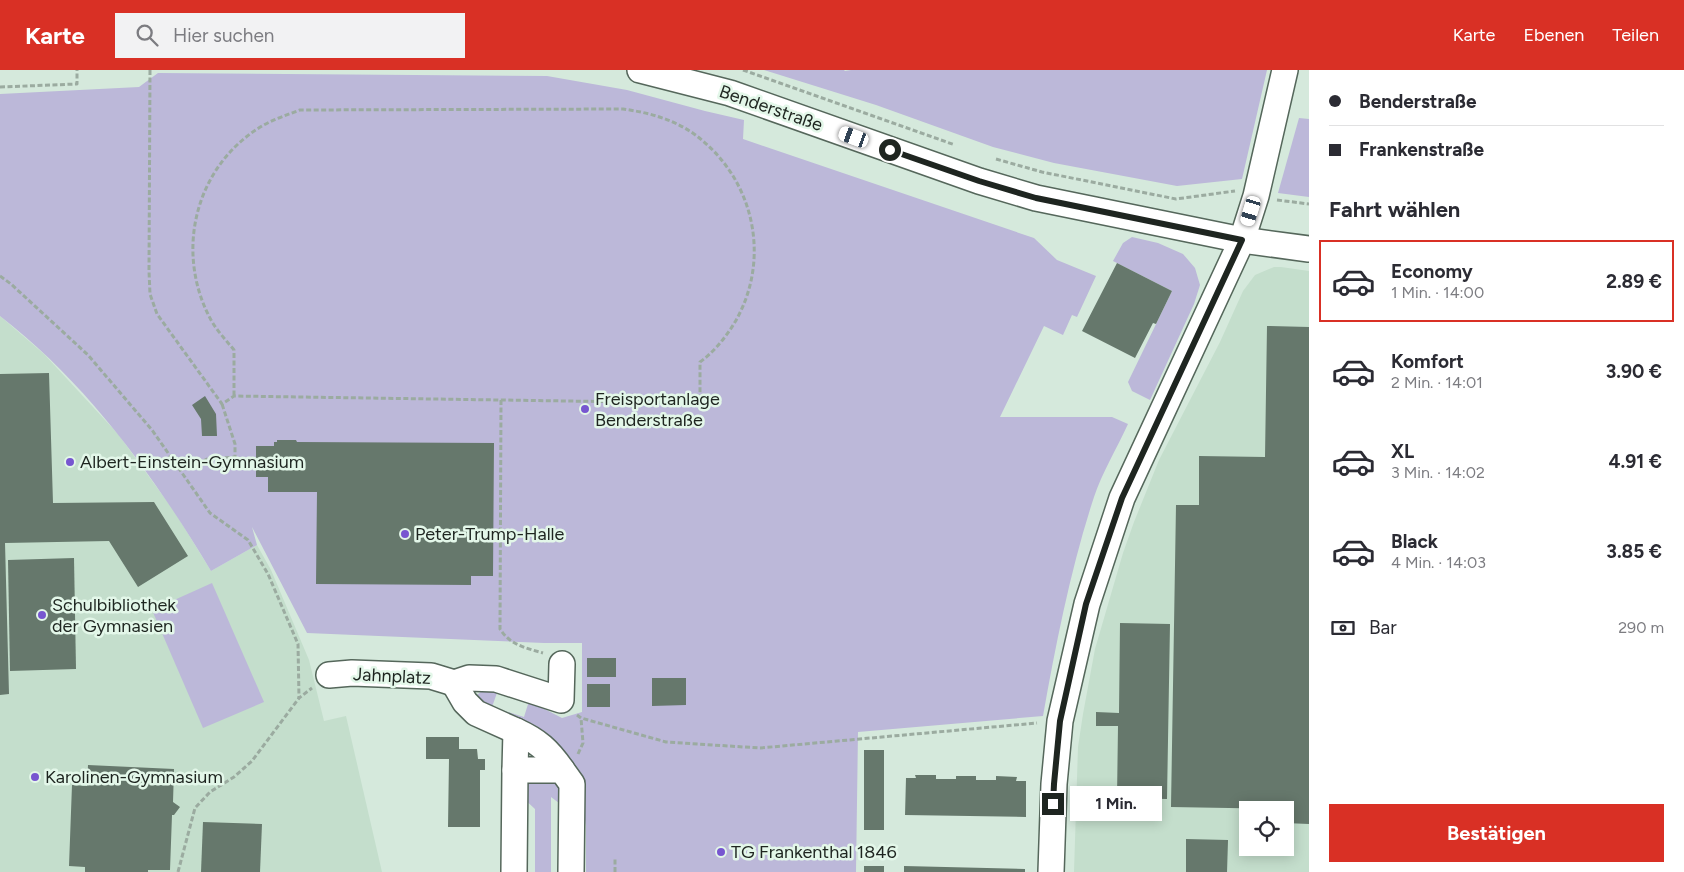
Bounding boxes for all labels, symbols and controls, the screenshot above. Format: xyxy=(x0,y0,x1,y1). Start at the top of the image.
search box xyxy=(115,13,465,58)
text: Karte xyxy=(25,21,85,50)
icon: search xyxy=(133,21,161,49)
text: Hier suchen xyxy=(173,24,274,47)
text: Karte xyxy=(1453,24,1495,46)
text: Ebenen xyxy=(1523,24,1584,46)
text: Teilen xyxy=(1612,24,1659,46)
street label: Benderstraße xyxy=(716,80,826,136)
text: Benderstraße xyxy=(1359,90,1476,113)
car xyxy=(837,125,870,149)
text: Frankenstraße xyxy=(1359,138,1484,161)
route start xyxy=(879,139,901,161)
car xyxy=(1239,194,1262,228)
text: Fahrt wählen xyxy=(1329,196,1460,223)
icon: car xyxy=(1331,259,1376,304)
text: Economy xyxy=(1391,260,1473,283)
text: 2.89 € xyxy=(1606,270,1662,293)
text: 1 Min. · 14:00 xyxy=(1391,283,1484,302)
icon: car xyxy=(1331,349,1376,394)
text: Komfort xyxy=(1391,350,1464,373)
text: 3.90 € xyxy=(1606,360,1662,383)
text: 2 Min. · 14:01 xyxy=(1391,373,1483,392)
place label: Freisportanlage Benderstraße xyxy=(595,388,720,431)
marker: Freisportanlage Benderstraße xyxy=(579,403,591,415)
icon: car xyxy=(1331,439,1376,484)
text: XL xyxy=(1391,440,1414,463)
text: 4.91 € xyxy=(1608,450,1662,473)
place label: Albert-Einstein-Gymnasium xyxy=(80,451,304,473)
marker: Albert-Einstein-Gymnasium xyxy=(64,456,76,468)
text: 3 Min. · 14:02 xyxy=(1391,463,1485,482)
place label: Peter-Trump-Halle xyxy=(415,523,565,545)
marker: Peter-Trump-Halle xyxy=(399,528,411,540)
icon: car xyxy=(1331,529,1376,574)
text: Black xyxy=(1391,530,1438,553)
text: 3.85 € xyxy=(1606,540,1662,563)
text: 4 Min. · 14:03 xyxy=(1391,553,1486,572)
place label: Schulbibliothek der Gymnasien xyxy=(52,594,176,637)
marker: Schulbibliothek der Gymnasien xyxy=(36,609,48,621)
icon: cash xyxy=(1329,614,1357,642)
text: Bar xyxy=(1369,616,1397,639)
text: 290 m xyxy=(1618,618,1664,637)
street label: Jahnplatz xyxy=(352,663,432,689)
place label: Karolinen-Gymnasium xyxy=(45,766,223,788)
marker: Karolinen-Gymnasium xyxy=(29,771,41,783)
callout: 1 Min. xyxy=(1070,786,1163,822)
route end xyxy=(1042,793,1064,815)
text: 1 Min. xyxy=(1095,794,1137,813)
map controls xyxy=(1239,801,1294,856)
button: locate xyxy=(1239,801,1294,856)
button: Bestätigen xyxy=(1329,804,1664,862)
place label: TG Frankenthal 1846 xyxy=(731,841,897,863)
marker: TG Frankenthal 1846 xyxy=(715,846,727,858)

